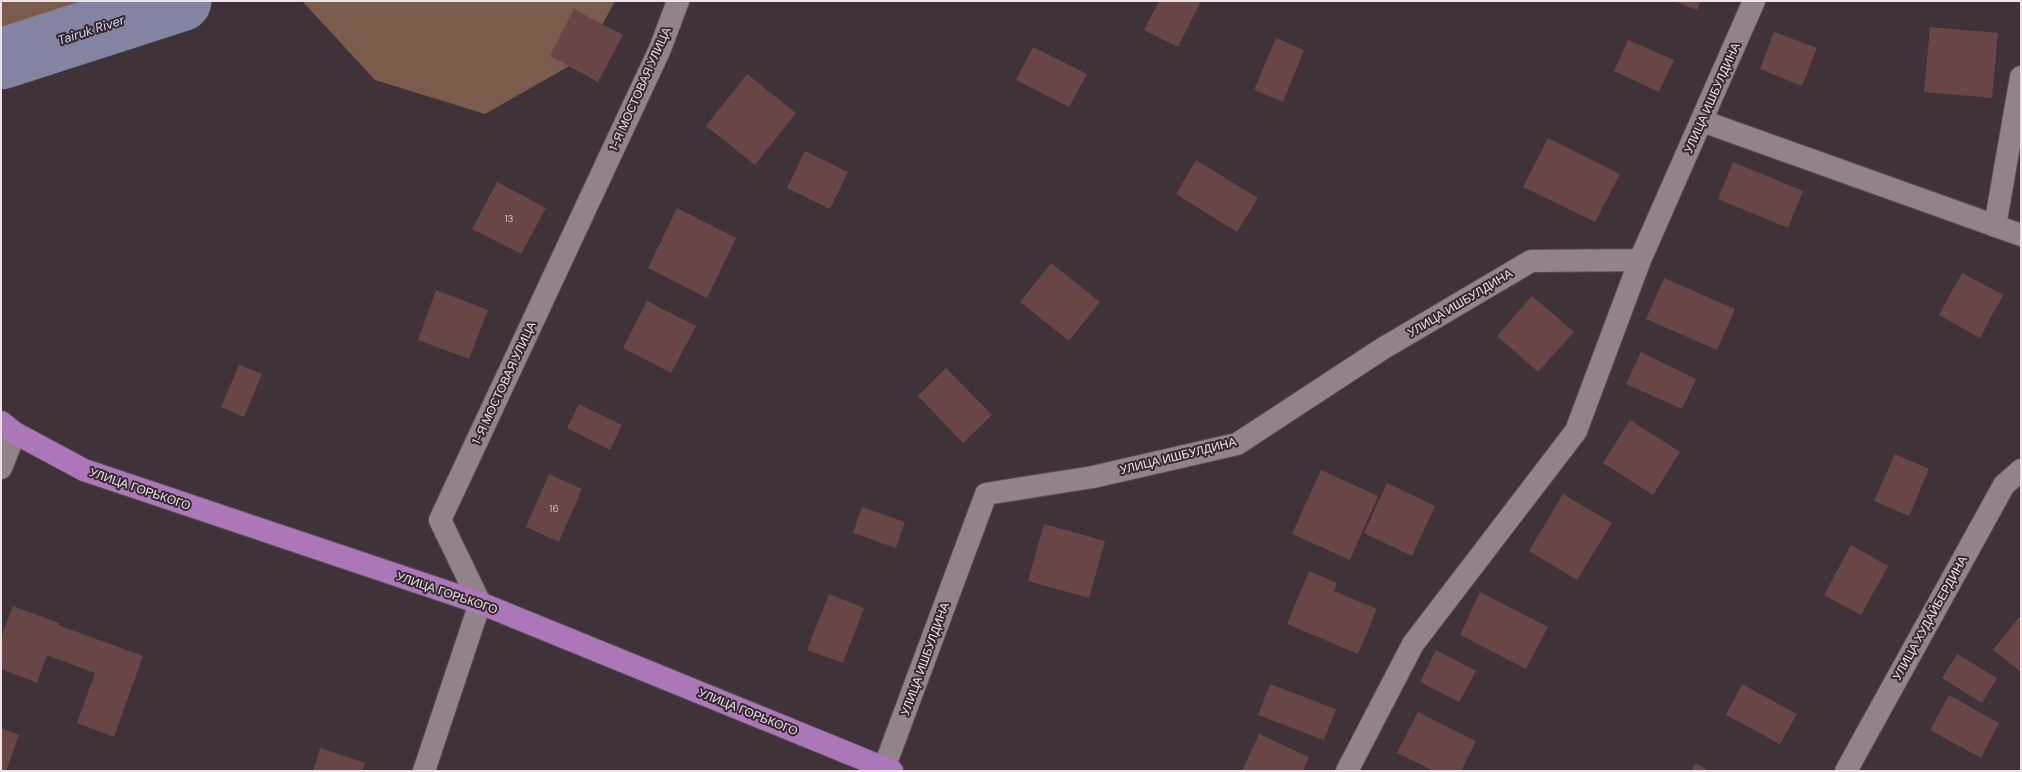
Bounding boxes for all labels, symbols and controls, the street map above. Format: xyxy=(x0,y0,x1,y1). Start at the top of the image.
water label: Tairuk River xyxy=(55,11,128,49)
street label: 1-Я МОСТОВАЯ УЛИЦА xyxy=(605,25,675,153)
street label: УЛИЦА ИШБУЛДИНА xyxy=(1680,40,1744,156)
house number: 13 xyxy=(504,212,514,225)
street label: УЛИЦА ИШБУЛДИНА xyxy=(1405,265,1515,341)
street label: 1-Я МОСТОВАЯ УЛИЦА xyxy=(468,319,540,447)
street label: УЛИЦА ИШБУЛДИНА xyxy=(1118,434,1238,478)
street label: УЛИЦА ГОРЬКОГО xyxy=(87,464,193,514)
house number: 16 xyxy=(549,502,559,515)
street label: УЛИЦА ХУДАЙБЕРДИНА xyxy=(1889,553,1971,683)
street label: УЛИЦА ГОРЬКОГО xyxy=(394,568,500,618)
street label: УЛИЦА ИШБУЛДИНА xyxy=(897,600,953,718)
street label: УЛИЦА ГОРЬКОГО xyxy=(696,685,800,739)

